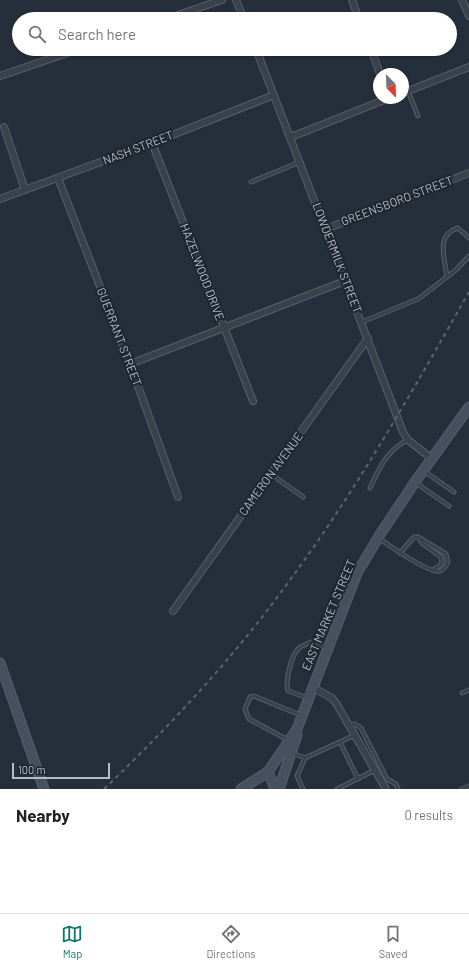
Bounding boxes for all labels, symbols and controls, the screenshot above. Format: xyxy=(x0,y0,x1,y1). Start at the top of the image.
search box xyxy=(12,12,457,56)
icon: search xyxy=(26,23,48,45)
text: Search here xyxy=(58,25,136,43)
north arrow xyxy=(373,68,409,104)
street label: NASH STREET xyxy=(100,127,175,167)
street label: GREENSBORO STREET xyxy=(339,172,455,228)
street label: LOWDERMILK STREET xyxy=(310,200,366,315)
street label: HAZELWOOD DRIVE xyxy=(178,221,228,322)
street label: GUERRANT STREET xyxy=(95,285,145,388)
street label: CAMERON AVENUE xyxy=(235,429,305,518)
street label: EAST MARKET STREET xyxy=(298,557,358,672)
scale bar xyxy=(12,761,110,780)
text: 100 m xyxy=(18,763,46,776)
text: Nearby xyxy=(16,805,70,825)
text: 0 results xyxy=(404,807,453,823)
tab: Map xyxy=(61,923,83,960)
tab: Directions xyxy=(206,923,256,960)
tab: Saved xyxy=(379,923,408,960)

